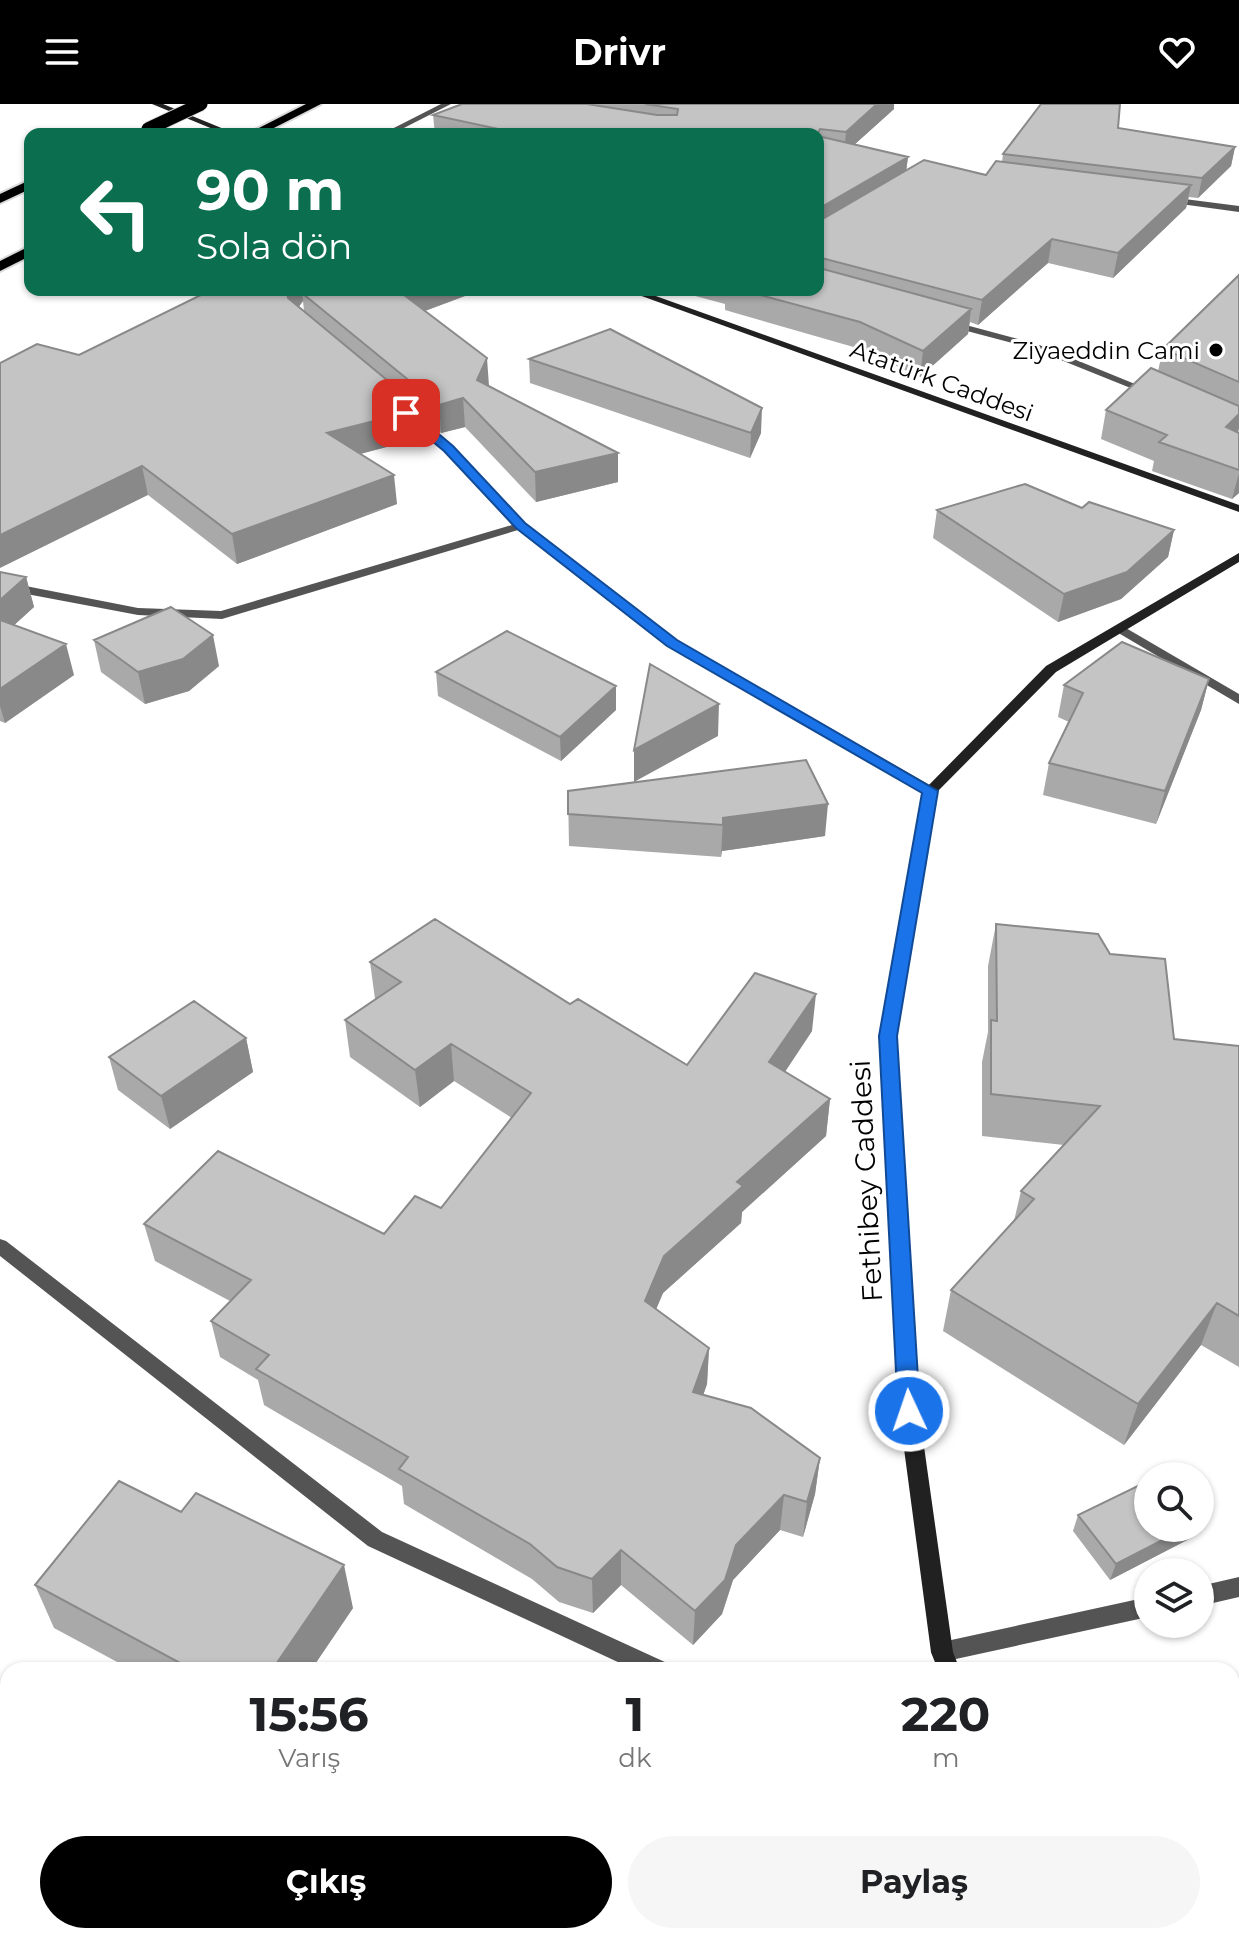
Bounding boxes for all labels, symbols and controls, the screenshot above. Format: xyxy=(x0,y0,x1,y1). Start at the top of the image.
icon: menu xyxy=(40,30,84,74)
text: Drivr xyxy=(573,30,666,74)
icon: heart xyxy=(1155,30,1199,74)
text: 90 m xyxy=(196,156,344,224)
icon: left xyxy=(64,160,168,264)
text: Sola dön xyxy=(196,224,352,268)
street label: Atatürk Caddesi xyxy=(847,334,1037,428)
place label: Ziyaeddin Cami xyxy=(1012,336,1200,365)
marker: Ziyaeddin Cami xyxy=(1207,341,1225,359)
pin xyxy=(372,379,440,447)
icon: arrive xyxy=(384,391,428,435)
street label: Fethibey Caddesi xyxy=(843,1059,889,1303)
position arrow xyxy=(867,1369,951,1453)
map controls xyxy=(1134,1462,1214,1638)
button: search xyxy=(1134,1462,1214,1542)
button: layers xyxy=(1134,1558,1214,1638)
text: 15:56 xyxy=(250,1685,369,1743)
text: 1 xyxy=(625,1685,644,1743)
text: 220 xyxy=(901,1685,990,1743)
text: Varış xyxy=(278,1742,340,1774)
text: dk xyxy=(618,1742,652,1774)
text: m xyxy=(932,1742,960,1774)
button: Çıkış xyxy=(40,1836,612,1928)
button: Paylaş xyxy=(628,1836,1200,1928)

